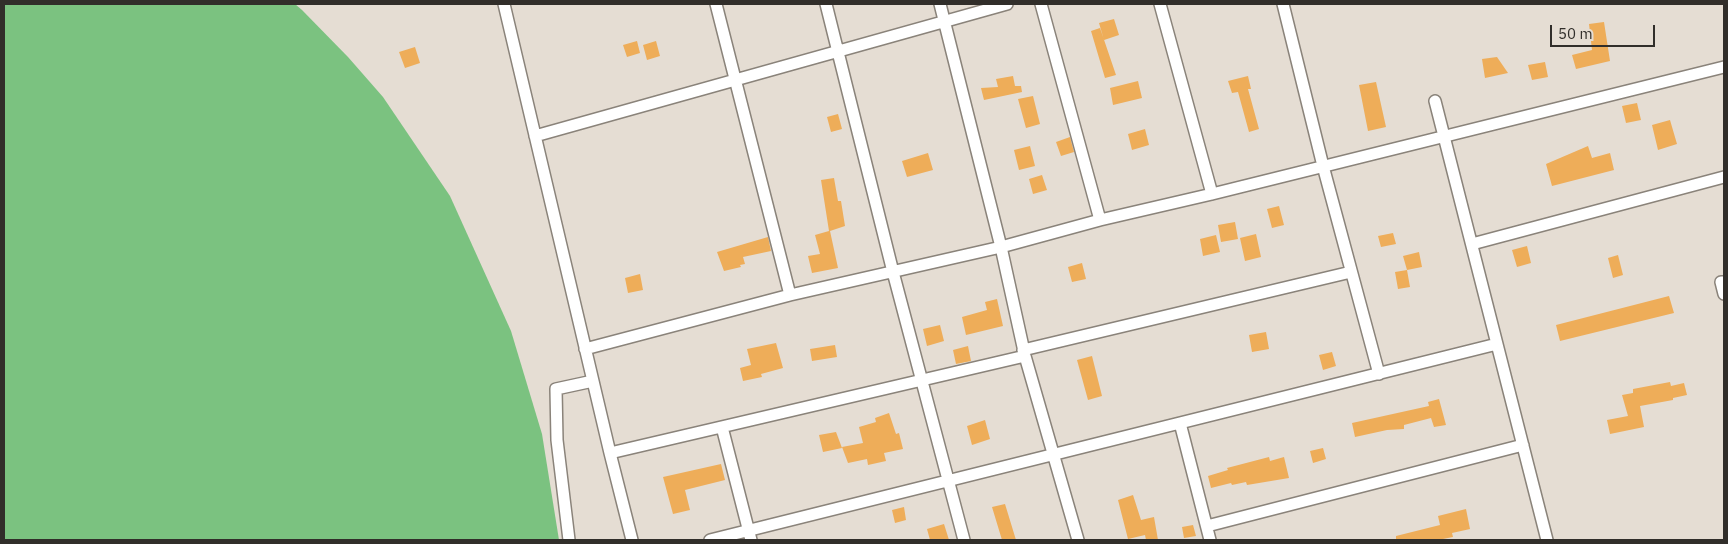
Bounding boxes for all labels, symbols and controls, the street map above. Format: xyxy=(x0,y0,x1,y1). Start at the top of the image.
scale bar xyxy=(1553,15,1658,47)
text: 50 m xyxy=(1558,24,1593,43)

